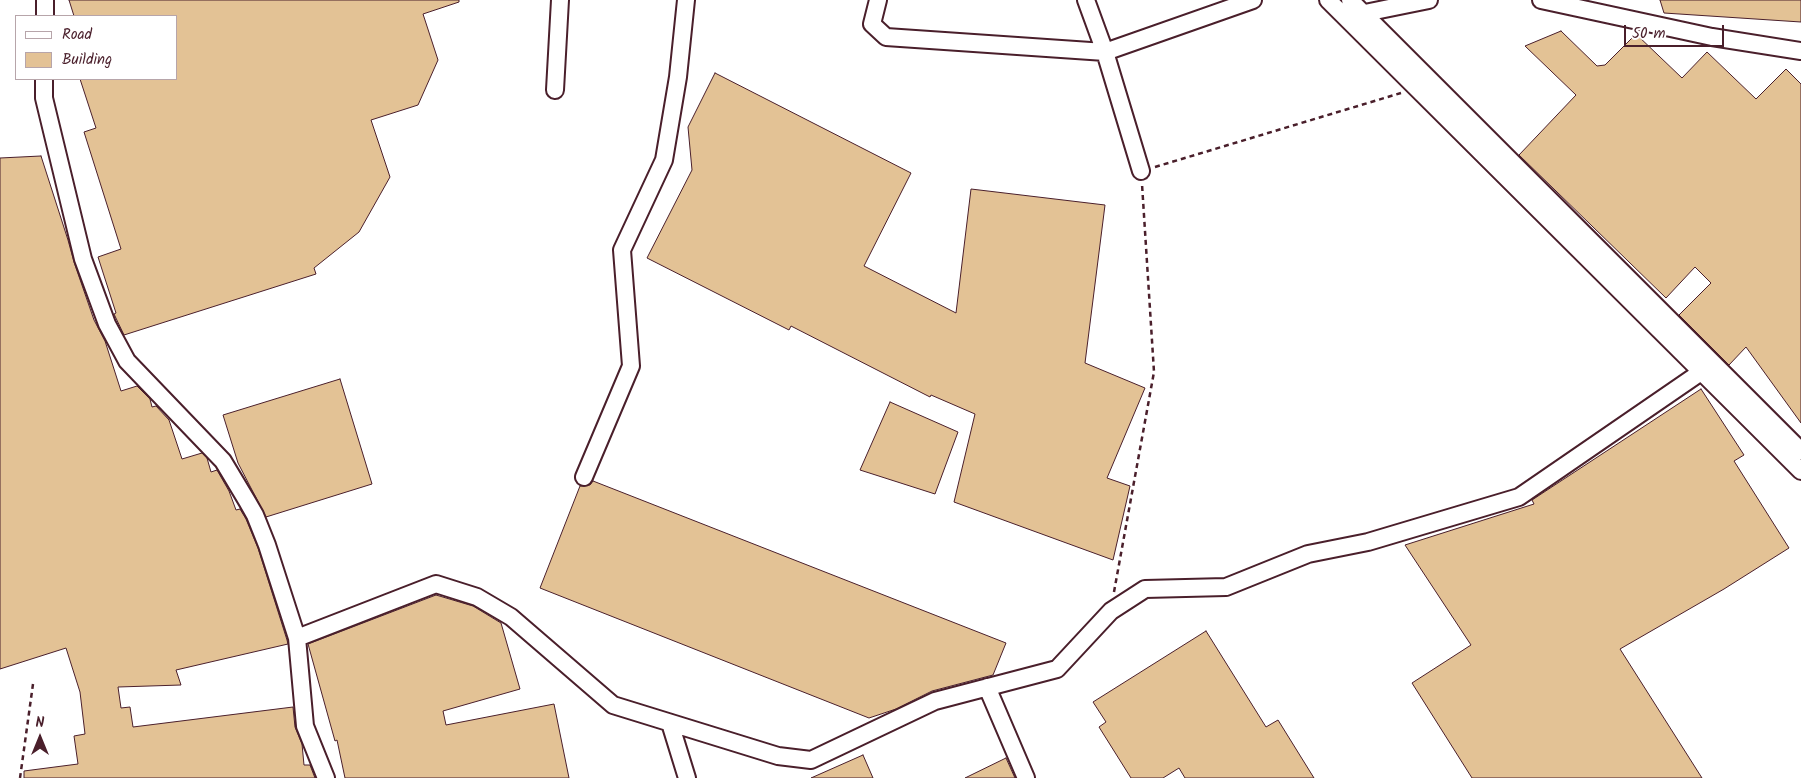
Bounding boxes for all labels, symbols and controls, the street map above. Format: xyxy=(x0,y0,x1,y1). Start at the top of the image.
legend xyxy=(15,15,178,80)
scale bar xyxy=(1626,15,1726,47)
text: 50 m xyxy=(1632,22,1666,46)
text: Road xyxy=(62,23,92,47)
text: Building xyxy=(62,48,112,72)
text: N xyxy=(36,712,44,734)
north arrow xyxy=(15,713,65,763)

